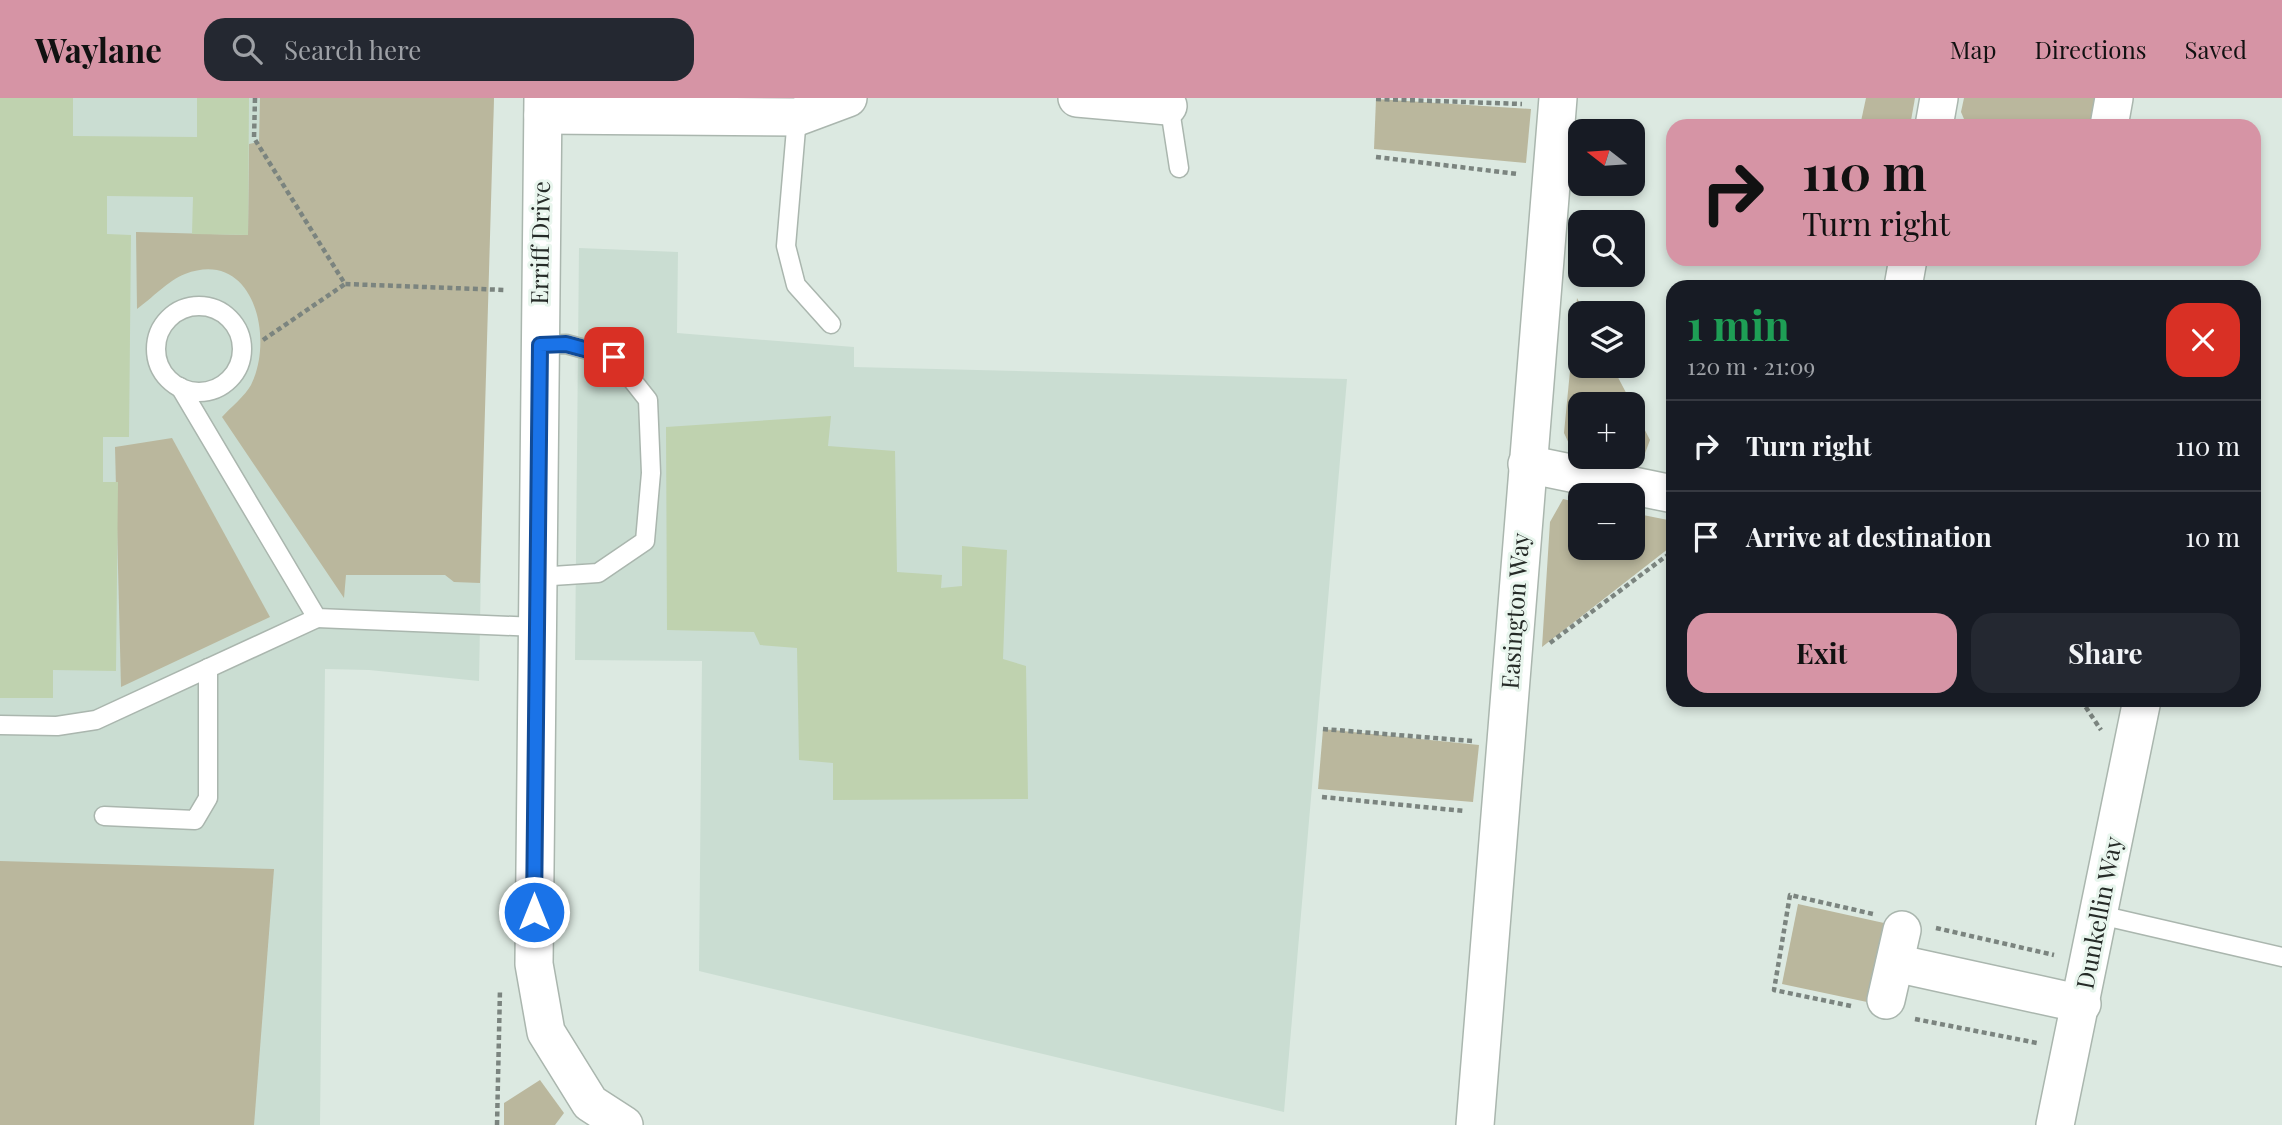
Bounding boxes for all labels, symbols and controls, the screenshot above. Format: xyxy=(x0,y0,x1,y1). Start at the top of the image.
search box xyxy=(204,18,694,81)
text: Waylane xyxy=(35,27,162,71)
icon: search xyxy=(228,30,266,68)
text: Search here xyxy=(284,32,421,67)
text: Map xyxy=(1950,33,1996,65)
text: Directions xyxy=(2034,33,2147,65)
text: Saved xyxy=(2185,33,2247,65)
north arrow xyxy=(1568,119,1645,196)
map controls xyxy=(1568,119,1645,560)
text: 110 m xyxy=(1802,138,1927,203)
icon: right xyxy=(1687,147,1778,238)
street label: Erriff Drive xyxy=(522,181,556,305)
text: Turn right xyxy=(1802,201,1950,244)
button: search xyxy=(1568,210,1645,287)
text: 1 min xyxy=(1687,296,1790,352)
button: layers xyxy=(1568,301,1645,378)
button: close xyxy=(2166,303,2240,377)
pin xyxy=(584,327,644,387)
icon: arrive xyxy=(595,338,633,376)
text: 120 m · 21:09 xyxy=(1687,350,1815,381)
button: + xyxy=(1568,392,1645,469)
icon: right xyxy=(1687,427,1725,465)
text: Turn right xyxy=(1746,428,1872,463)
text: 110 m xyxy=(2176,428,2240,463)
button: − xyxy=(1568,483,1645,560)
icon: arrive xyxy=(1687,518,1725,556)
text: Arrive at destination xyxy=(1746,519,1992,554)
text: 10 m xyxy=(2185,519,2240,554)
street label: Easington Way xyxy=(1493,532,1535,690)
button: Exit xyxy=(1687,613,1957,693)
button: Share xyxy=(1971,613,2240,693)
street label: Dunkellin Way xyxy=(2068,833,2129,992)
position arrow xyxy=(497,875,571,949)

